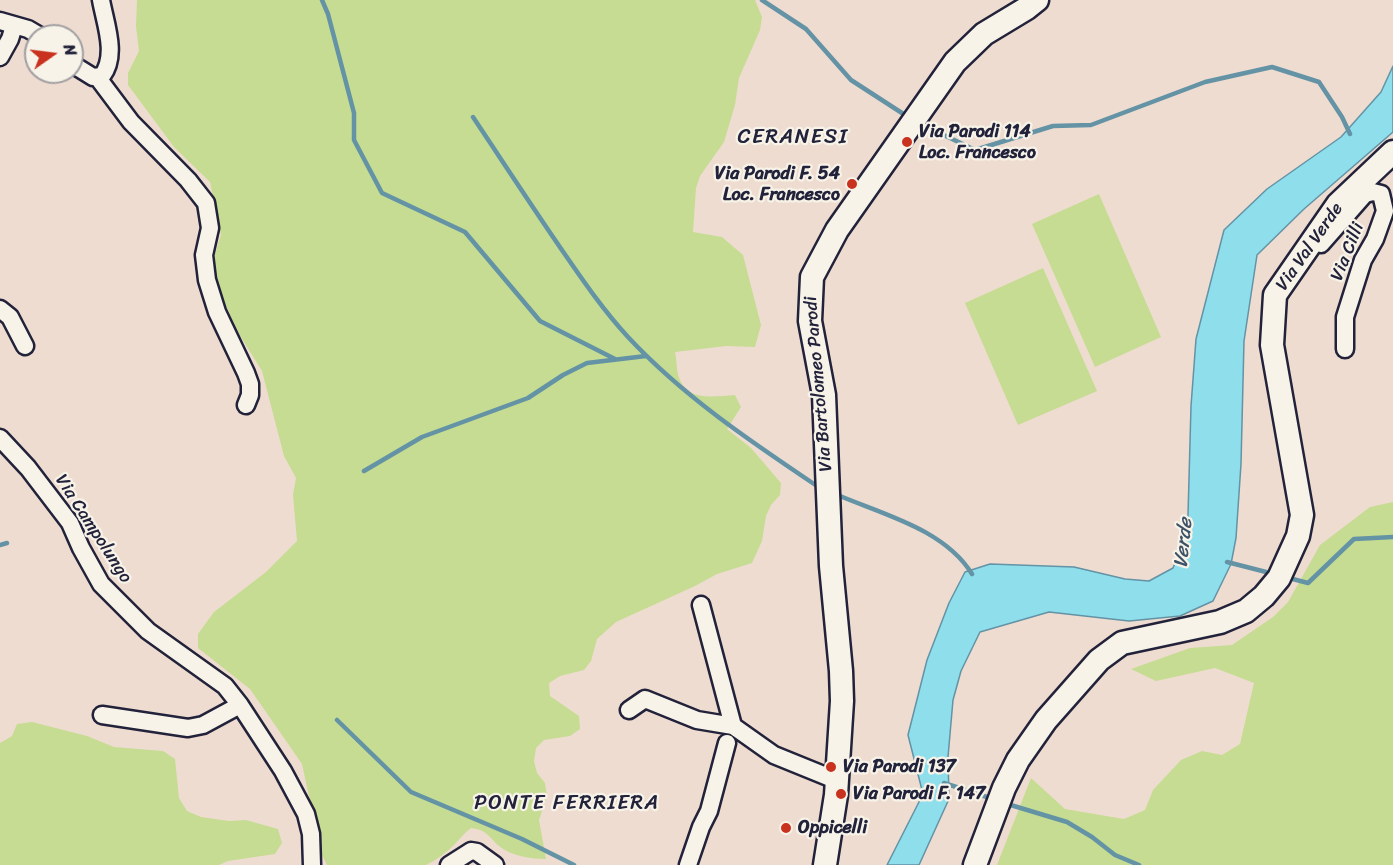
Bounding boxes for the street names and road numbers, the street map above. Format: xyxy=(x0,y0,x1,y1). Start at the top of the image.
street label: Via Val Verde xyxy=(1272,199,1348,295)
street label: Via Cilli xyxy=(1327,220,1369,284)
street label: Via Bartolomeo Parodi xyxy=(801,295,837,473)
street label: Via Campolungo xyxy=(50,471,136,587)

